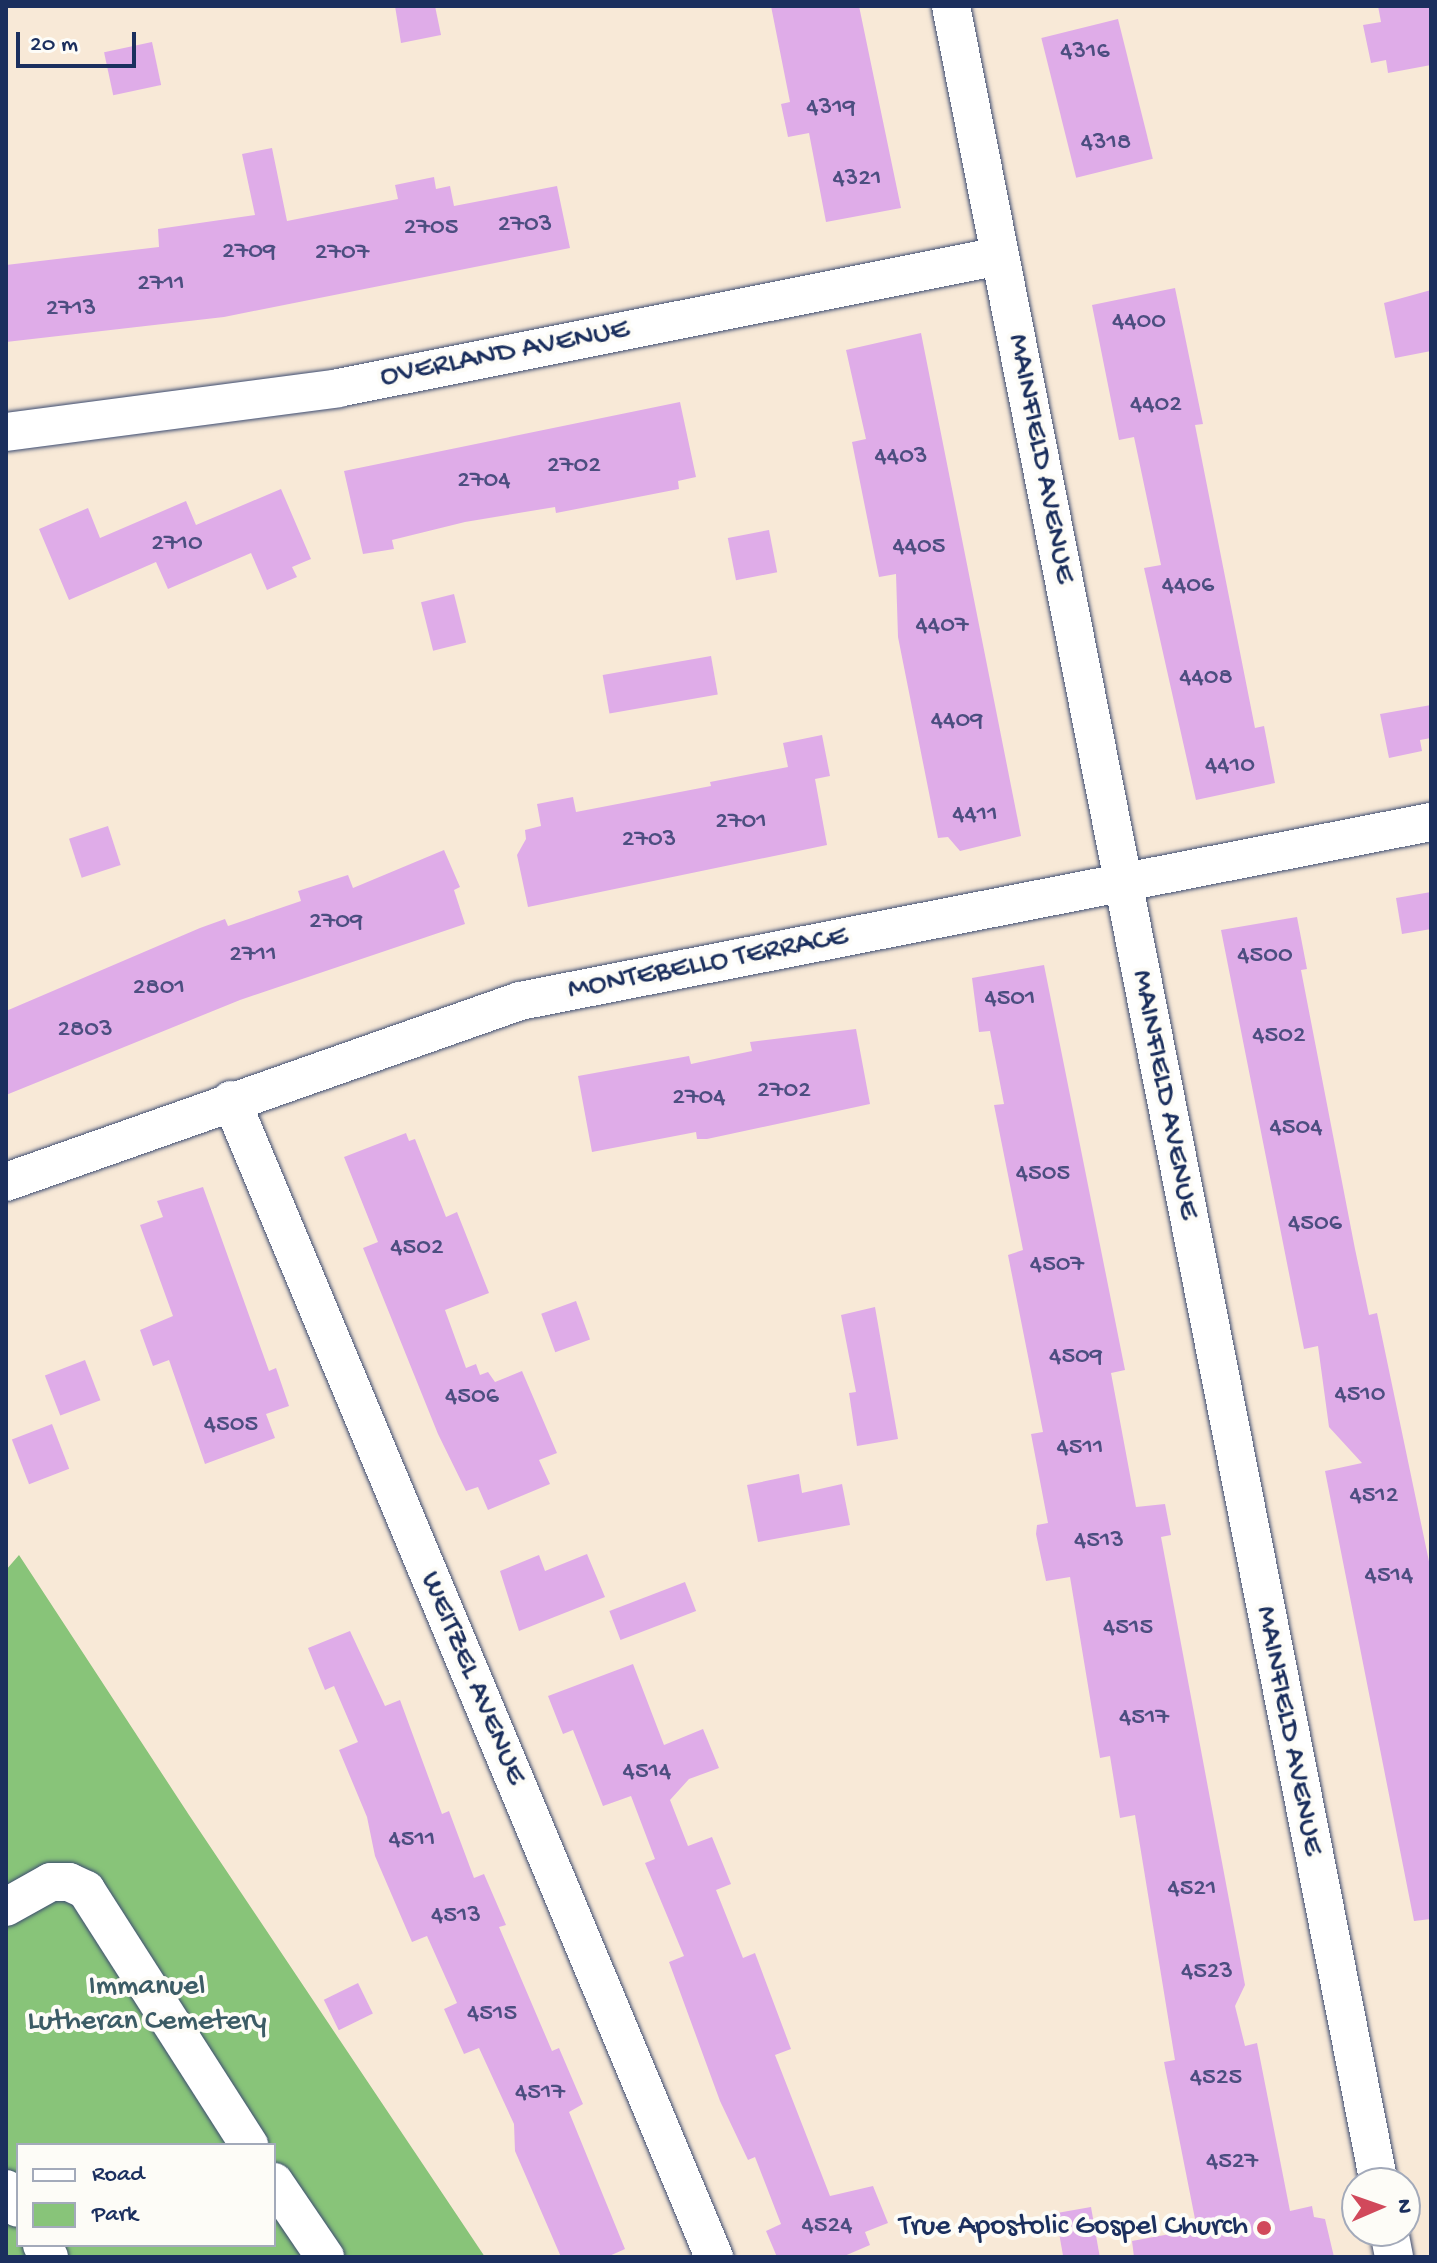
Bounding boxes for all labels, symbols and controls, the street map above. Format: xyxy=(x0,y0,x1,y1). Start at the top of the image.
scale bar xyxy=(20,16,140,66)
text: 20 m xyxy=(30,31,78,60)
house number: 4316 xyxy=(1060,37,1110,69)
house number: 4319 xyxy=(806,93,856,125)
house number: 4318 xyxy=(1081,128,1131,160)
house number: 4321 xyxy=(832,164,882,196)
house number: 2703 xyxy=(498,210,552,242)
house number: 2705 xyxy=(404,213,458,245)
house number: 2709 xyxy=(222,237,276,269)
house number: 2707 xyxy=(315,238,369,270)
house number: 2711 xyxy=(137,269,185,301)
house number: 2713 xyxy=(46,294,96,326)
house number: 4400 xyxy=(1112,307,1166,339)
street label: OVERLAND AVENUE xyxy=(378,313,632,397)
street label: MAINFIELD AVENUE xyxy=(997,331,1081,587)
house number: 4402 xyxy=(1130,390,1182,422)
house number: 4403 xyxy=(875,442,927,474)
house number: 2702 xyxy=(547,451,601,483)
house number: 2704 xyxy=(457,466,511,498)
house number: 2710 xyxy=(151,529,203,561)
house number: 4405 xyxy=(892,532,946,564)
house number: 4406 xyxy=(1162,571,1214,603)
house number: 4407 xyxy=(916,611,968,643)
house number: 4408 xyxy=(1179,663,1233,695)
house number: 4409 xyxy=(931,706,983,738)
house number: 4410 xyxy=(1205,751,1255,783)
house number: 4411 xyxy=(952,800,998,832)
house number: 2701 xyxy=(715,807,767,839)
house number: 2703 xyxy=(622,825,676,857)
house number: 2709 xyxy=(309,907,363,939)
street label: MONTEBELLO TERRACE xyxy=(565,920,851,1010)
house number: 2711 xyxy=(229,940,277,972)
house number: 4500 xyxy=(1237,941,1293,973)
street label: MAINFIELD AVENUE xyxy=(1121,967,1205,1223)
house number: 2801 xyxy=(133,973,185,1005)
house number: 4501 xyxy=(984,984,1036,1016)
house number: 2803 xyxy=(57,1015,113,1047)
house number: 4502 xyxy=(1252,1021,1306,1053)
house number: 2702 xyxy=(757,1076,811,1108)
house number: 2704 xyxy=(672,1083,726,1115)
house number: 4504 xyxy=(1269,1113,1323,1145)
house number: 4505 xyxy=(1016,1159,1070,1191)
house number: 4506 xyxy=(1288,1209,1342,1241)
house number: 4502 xyxy=(390,1233,444,1265)
house number: 4507 xyxy=(1030,1250,1084,1282)
house number: 4509 xyxy=(1049,1342,1103,1374)
house number: 4510 xyxy=(1334,1380,1386,1412)
house number: 4506 xyxy=(445,1382,499,1414)
house number: 4505 xyxy=(204,1410,258,1442)
house number: 4511 xyxy=(1057,1433,1103,1465)
house number: 4512 xyxy=(1349,1481,1399,1513)
house number: 4513 xyxy=(1074,1526,1124,1558)
house number: 4514 xyxy=(1365,1561,1413,1593)
street label: WEITZEL AVENUE xyxy=(410,1567,532,1791)
street label: MAINFIELD AVENUE xyxy=(1245,1603,1329,1859)
house number: 4515 xyxy=(1103,1613,1153,1645)
house number: 4517 xyxy=(1119,1703,1169,1735)
house number: 4514 xyxy=(623,1757,671,1789)
house number: 4511 xyxy=(389,1825,435,1857)
house number: 4521 xyxy=(1167,1874,1217,1906)
house number: 4513 xyxy=(431,1901,481,1933)
house number: 4523 xyxy=(1181,1957,1233,1989)
park label: Immanuel Lutheran Cemetery xyxy=(27,1970,267,2040)
house number: 4515 xyxy=(467,1999,517,2031)
house number: 4525 xyxy=(1190,2063,1242,2095)
house number: 4517 xyxy=(515,2078,565,2110)
legend xyxy=(16,2143,276,2247)
house number: 4527 xyxy=(1206,2147,1258,2179)
text: Road xyxy=(92,2161,144,2190)
north arrow xyxy=(1341,2167,1421,2247)
text: N xyxy=(1390,2199,1416,2214)
text: Park xyxy=(92,2201,138,2230)
place label: True Apostolic Gospel Church xyxy=(899,2210,1248,2246)
house number: 4524 xyxy=(801,2211,853,2243)
marker: True Apostolic Gospel Church xyxy=(1255,2219,1273,2237)

